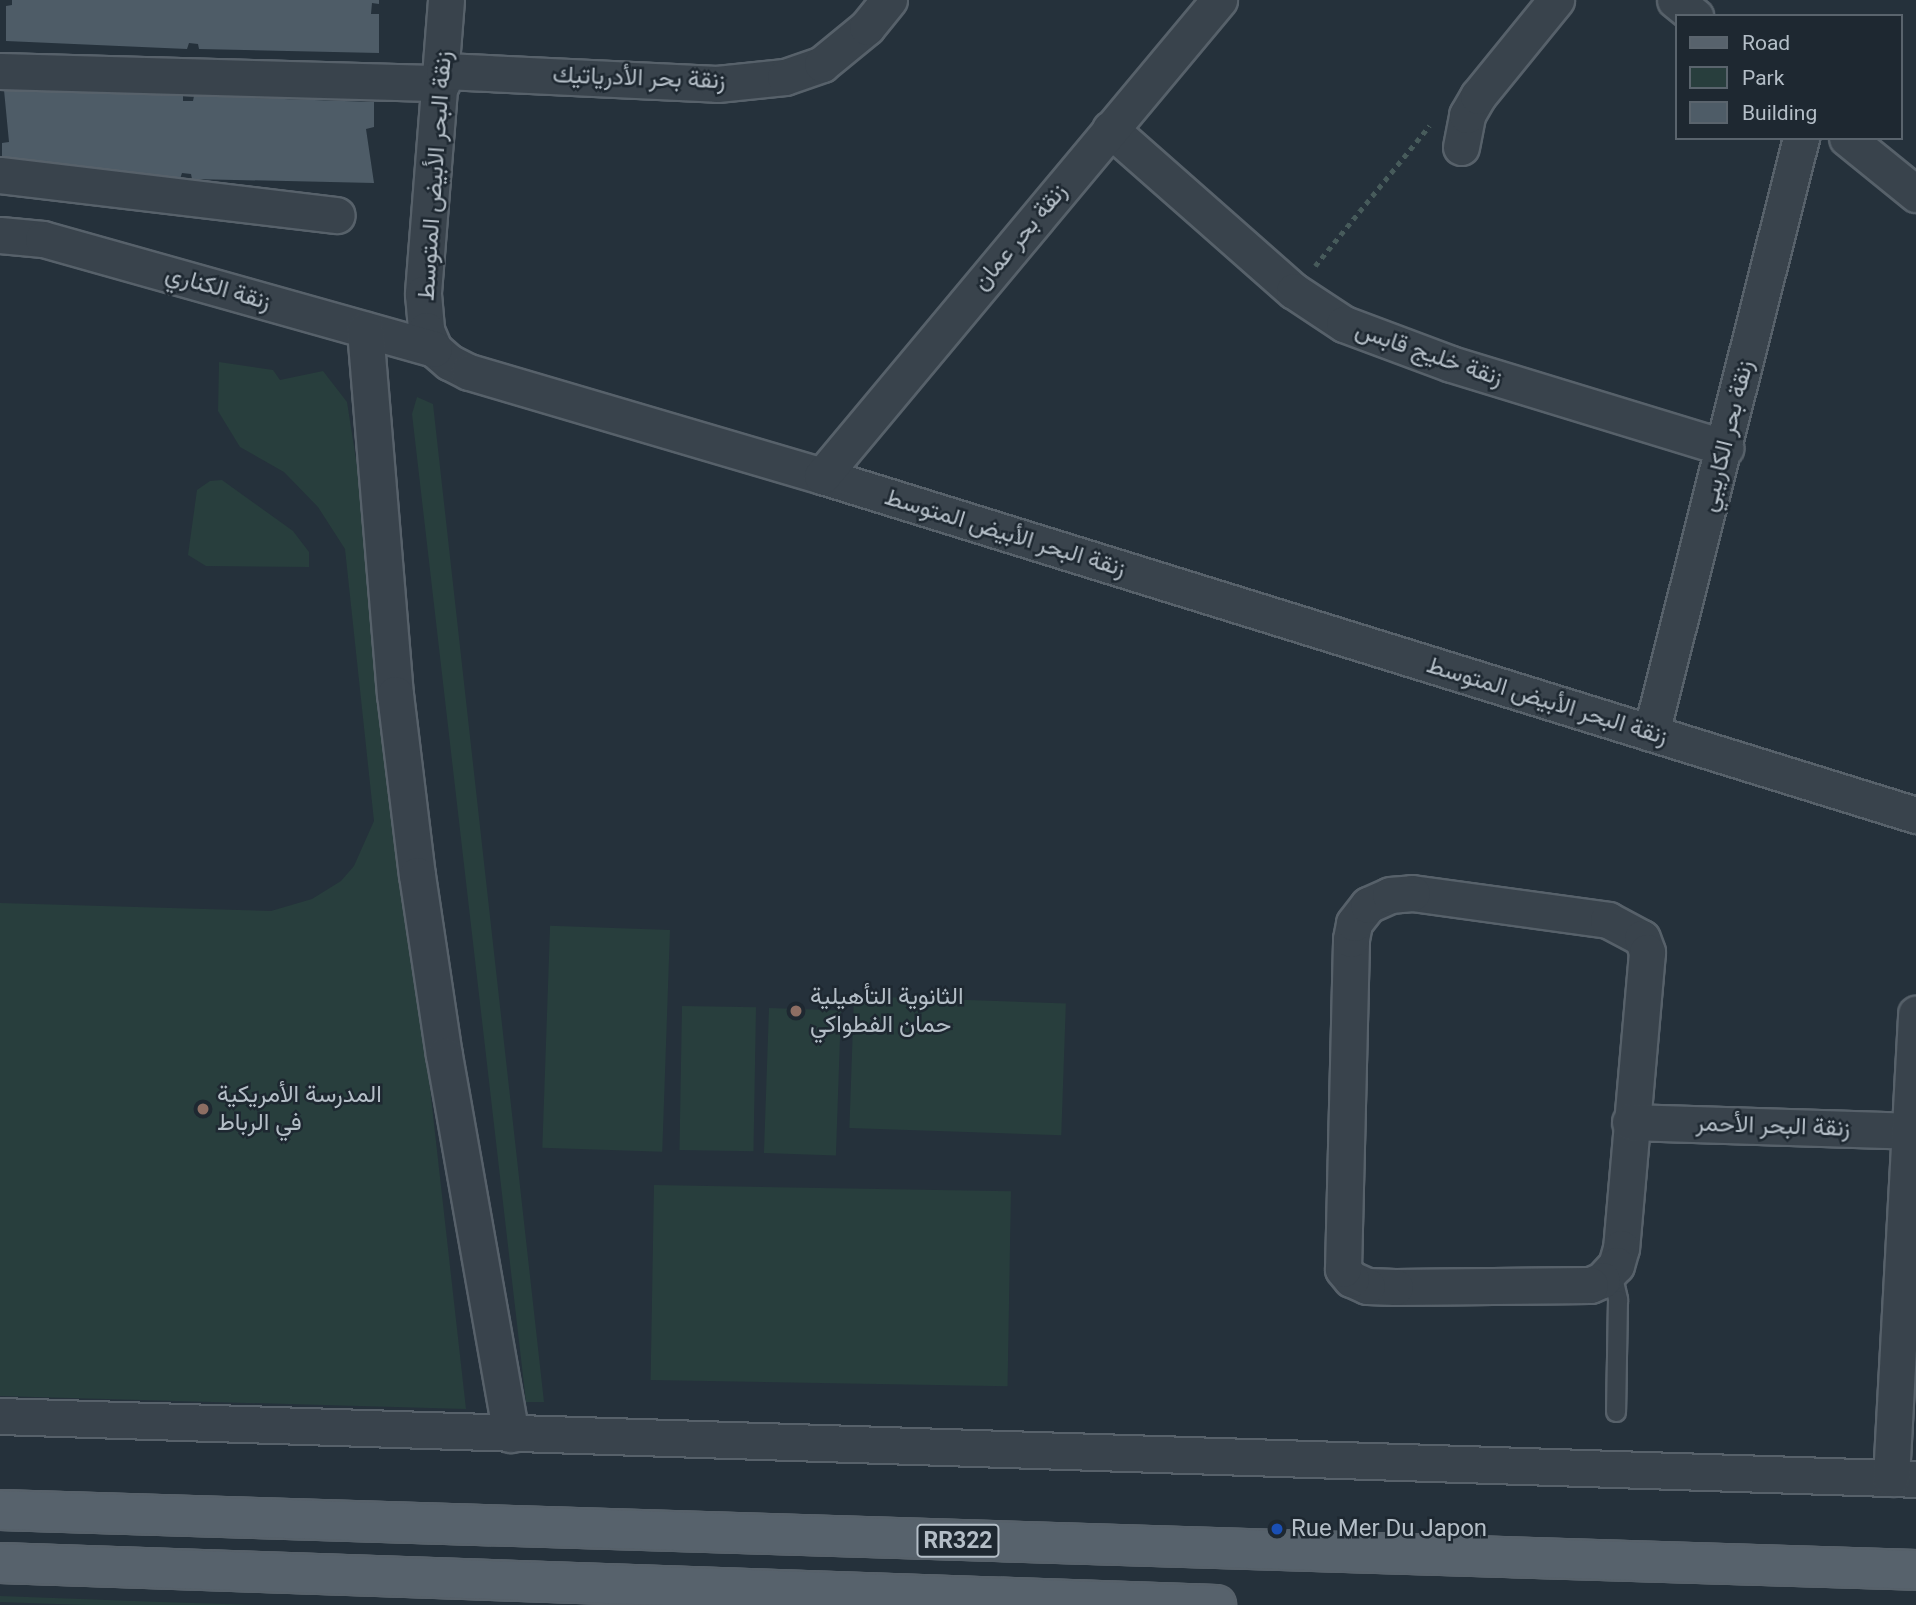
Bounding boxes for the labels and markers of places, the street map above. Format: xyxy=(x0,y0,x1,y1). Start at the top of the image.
place label: الثانوية التأهيلية حمان الفطواكي xyxy=(810,983,963,1039)
marker: الثانوية التأهيلية حمان الفطواكي xyxy=(788,1003,804,1019)
place label: المدرسة الأمريكية في الرباط xyxy=(217,1081,382,1137)
marker: المدرسة الأمريكية في الرباط xyxy=(195,1101,211,1117)
place label: Rue Mer Du Japon xyxy=(1291,1515,1487,1543)
marker: Rue Mer Du Japon xyxy=(1269,1521,1285,1537)

